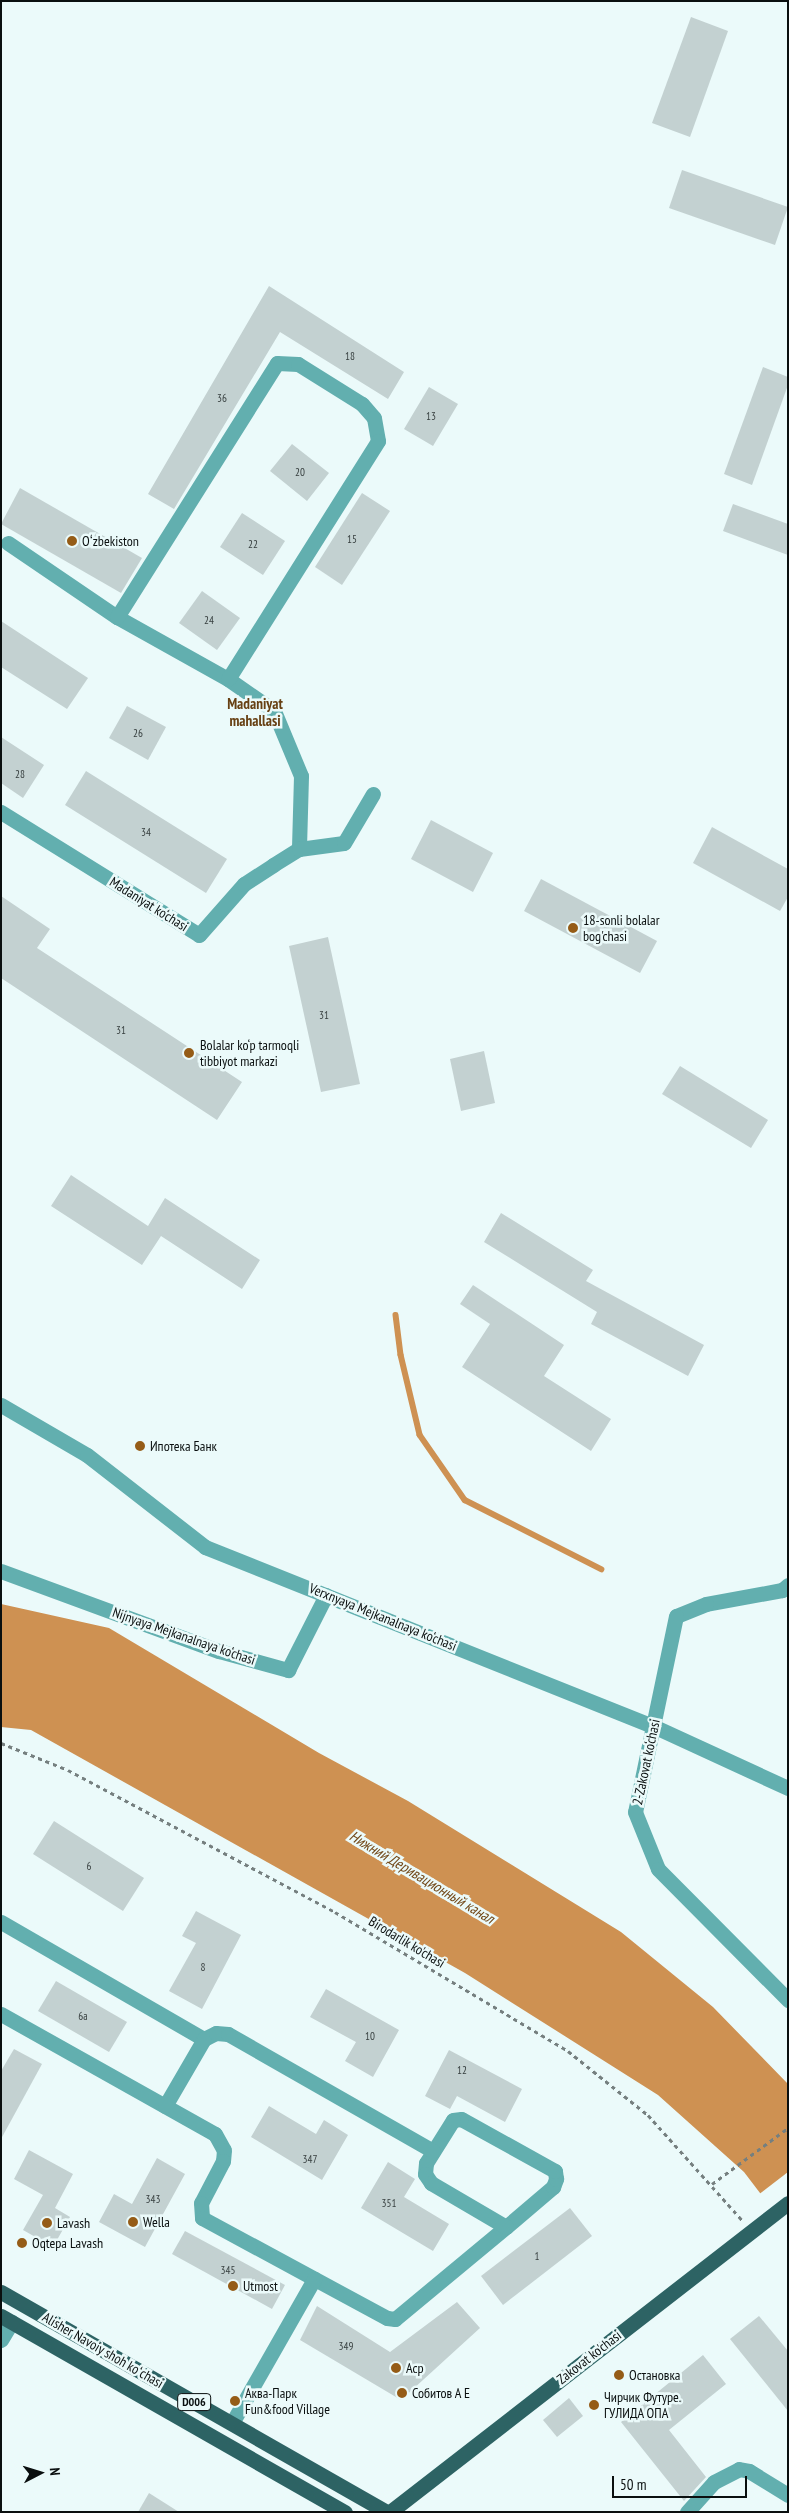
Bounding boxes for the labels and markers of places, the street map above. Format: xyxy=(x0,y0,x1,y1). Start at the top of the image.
place label: Oʻzbekiston xyxy=(82,533,139,549)
marker: Oʻzbekiston xyxy=(66,535,78,547)
place label: 18-sonli bolalar bog'chasi xyxy=(583,912,660,944)
marker: 18-sonli bolalar bog'chasi xyxy=(567,922,579,934)
place label: Bolalar ko‘p tarmoqli tibbiyot markazi xyxy=(200,1037,299,1070)
marker: Bolalar ko‘p tarmoqli tibbiyot markazi xyxy=(182,1046,196,1060)
place label: Ипотека Банк xyxy=(150,1438,217,1454)
marker: Ипотека Банк xyxy=(134,1440,146,1452)
place label: Wella xyxy=(143,2214,170,2230)
place label: Lavash xyxy=(57,2215,90,2231)
marker: Wella xyxy=(127,2216,139,2228)
marker: Lavash xyxy=(41,2217,53,2229)
place label: Oqtepa Lavash xyxy=(32,2235,103,2251)
marker: Oqtepa Lavash xyxy=(16,2237,28,2249)
place label: Utmost xyxy=(243,2278,278,2294)
marker: Utmost xyxy=(227,2280,239,2292)
place label: Аср xyxy=(406,2360,424,2376)
marker: Аср xyxy=(390,2362,402,2374)
place label: Остановка xyxy=(629,2367,680,2383)
marker: Остановка xyxy=(613,2369,625,2381)
place label: Аква-Парк Fun&food Village xyxy=(245,2385,330,2418)
place label: Собитов А Е xyxy=(412,2385,471,2401)
marker: Собитов А Е xyxy=(396,2387,408,2399)
place label: Чирчик Футуре. ГУЛИДА ОПА xyxy=(604,2389,681,2422)
marker: Аква-Парк Fun&food Village xyxy=(229,2395,241,2407)
marker: Чирчик Футуре. ГУЛИДА ОПА xyxy=(588,2399,600,2411)

